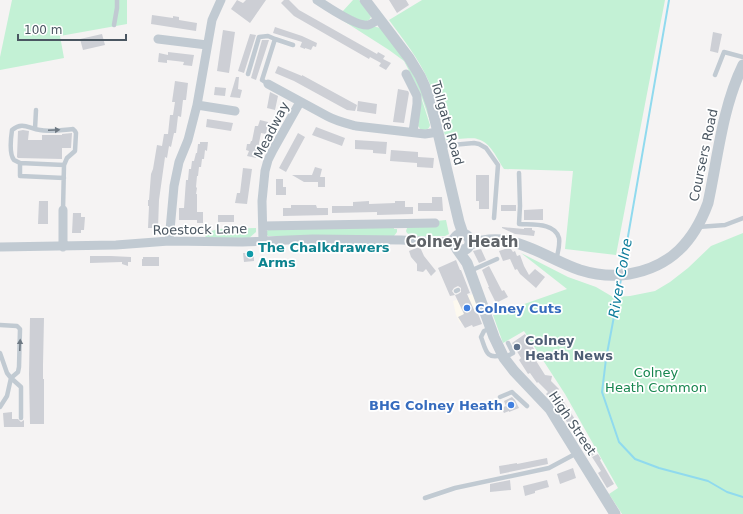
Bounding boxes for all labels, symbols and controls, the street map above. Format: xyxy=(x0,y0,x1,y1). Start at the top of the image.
scale bar xyxy=(18,16,126,42)
text: 100 m xyxy=(24,23,62,37)
street label: Tollgate Road xyxy=(428,78,467,167)
street label: Meadway xyxy=(251,99,292,161)
street label: Coursers Road xyxy=(686,107,721,203)
one-way arrow xyxy=(48,127,61,133)
street label: Roestock Lane xyxy=(153,221,247,238)
district label: Colney Heath xyxy=(405,233,519,251)
water label: River Colne xyxy=(605,237,635,319)
place label: The Chalkdrawers Arms xyxy=(258,240,390,270)
marker: The Chalkdrawers Arms xyxy=(245,249,255,259)
place label: Colney Cuts xyxy=(475,301,562,316)
marker: Colney Cuts xyxy=(462,303,472,313)
place label: Colney Heath News xyxy=(525,333,613,363)
one-way arrow xyxy=(16,339,23,351)
marker: Colney Heath News xyxy=(512,342,522,352)
park label: Colney Heath Common xyxy=(605,365,707,395)
street label: High Street xyxy=(546,389,599,458)
place label: BHG Colney Heath xyxy=(369,398,503,413)
marker: BHG Colney Heath xyxy=(506,400,516,410)

